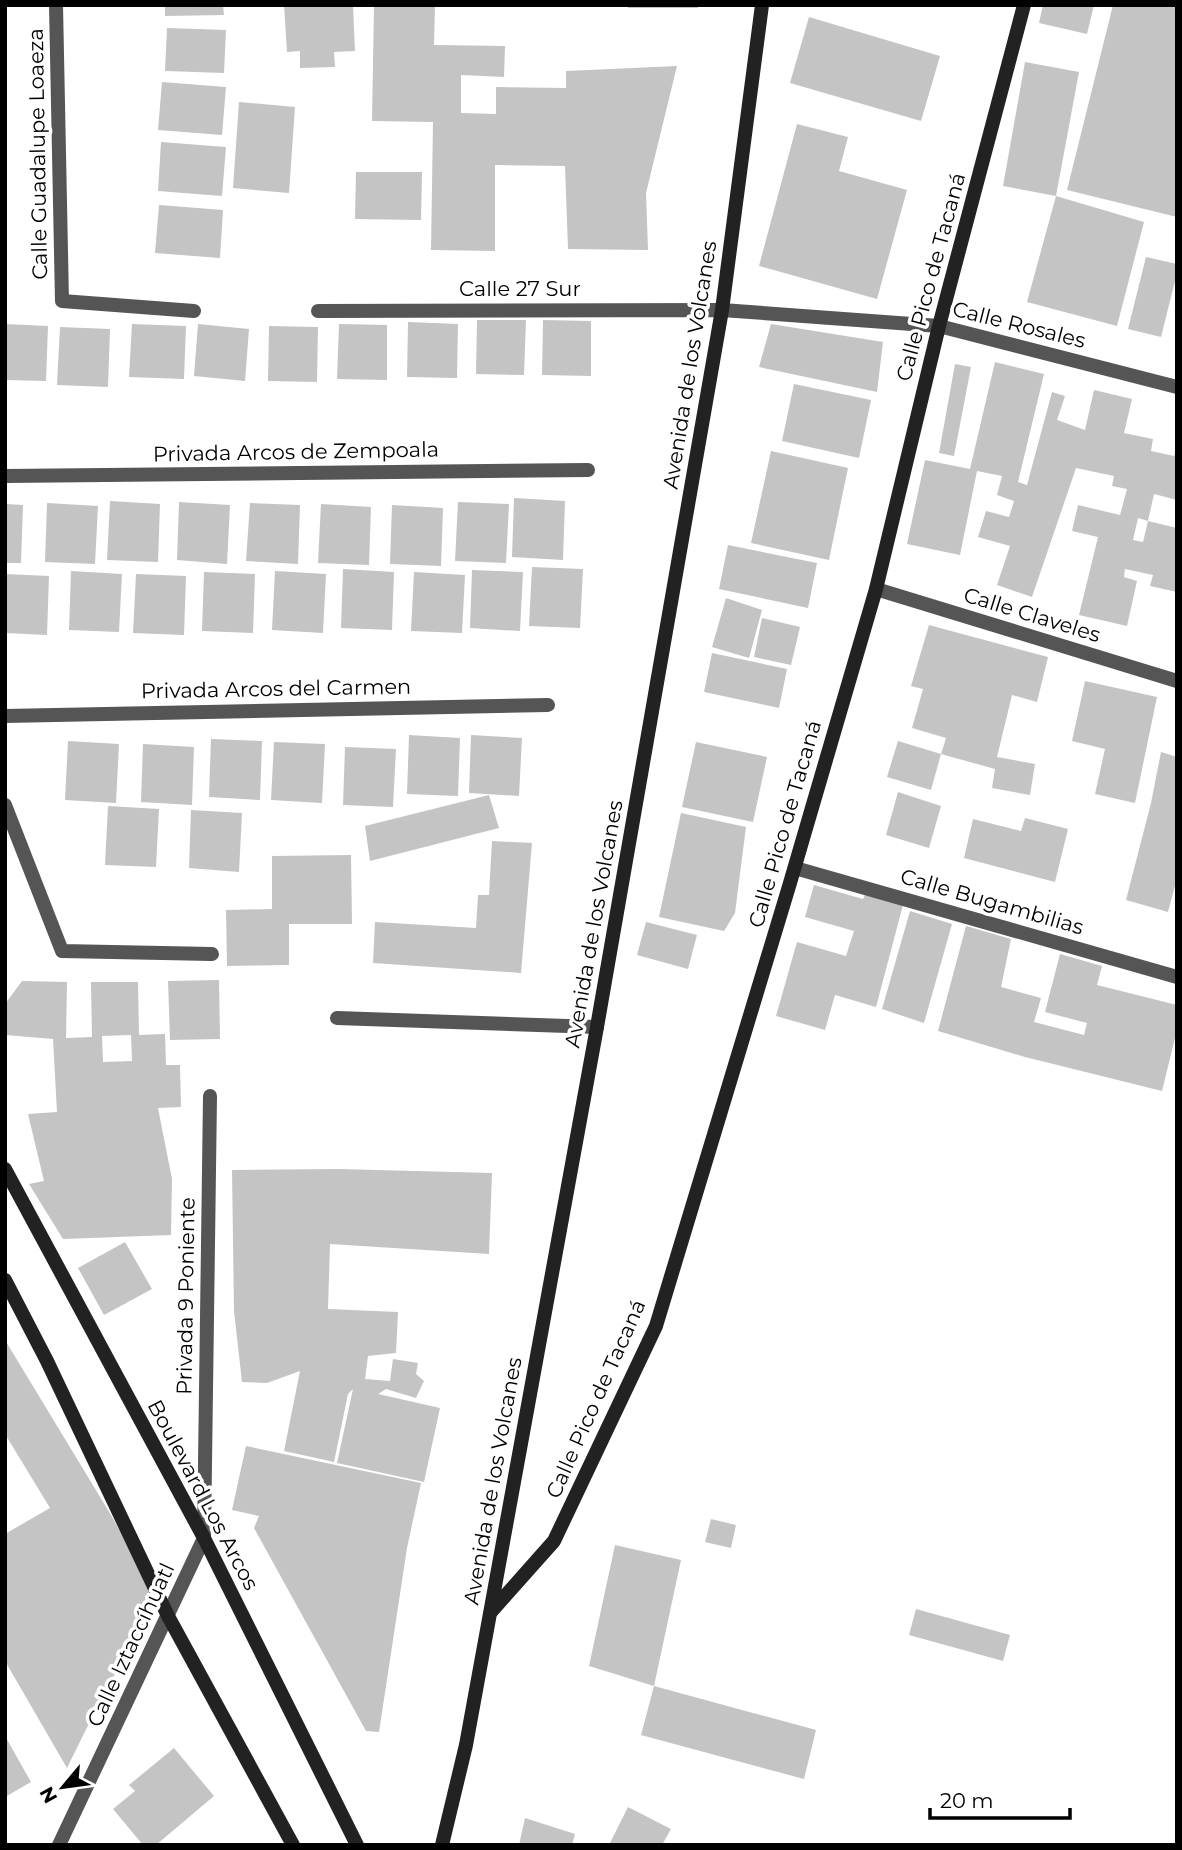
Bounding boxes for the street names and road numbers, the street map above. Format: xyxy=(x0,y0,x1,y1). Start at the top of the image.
street label: Calle Guadalupe Loaeza xyxy=(23,28,52,280)
street label: Calle Pico de Tacaná xyxy=(891,170,970,384)
street label: Avenida de los Volcanes xyxy=(658,239,721,491)
street label: Calle 27 Sur xyxy=(459,276,581,301)
street label: Calle Rosales xyxy=(950,296,1088,353)
street label: Privada Arcos de Zempoala xyxy=(153,437,439,466)
street label: Calle Claveles xyxy=(961,582,1104,647)
street label: Privada Arcos del Carmen xyxy=(141,674,411,703)
street label: Calle Pico de Tacaná xyxy=(743,717,826,931)
street label: Avenida de los Volcanes xyxy=(559,798,628,1050)
street label: Calle Bugambilias xyxy=(898,863,1087,940)
street label: Privada 9 Poniente xyxy=(171,1197,200,1395)
street label: Calle Pico de Tacaná xyxy=(540,1296,651,1502)
street label: Avenida de los Volcanes xyxy=(458,1355,527,1607)
street label: Boulevard Los Arcos xyxy=(143,1395,264,1594)
street label: Calle Iztaccíhuatl xyxy=(82,1559,179,1731)

